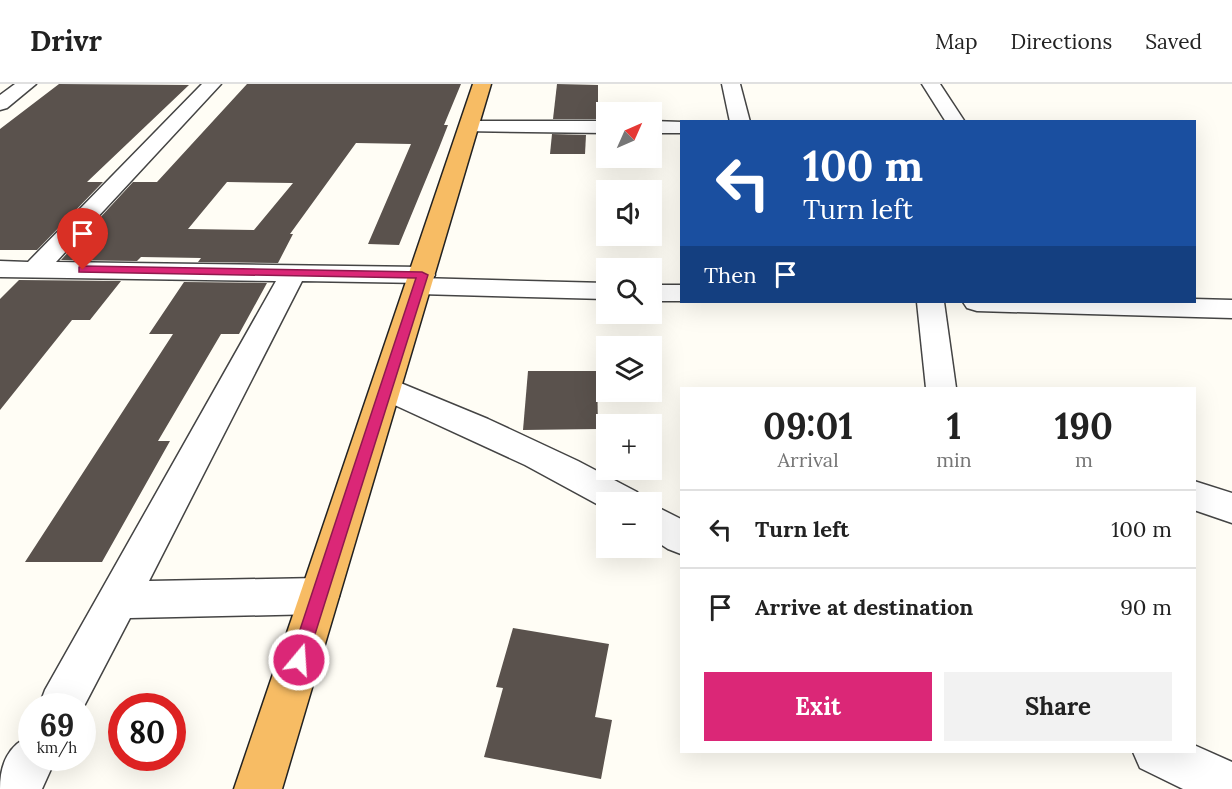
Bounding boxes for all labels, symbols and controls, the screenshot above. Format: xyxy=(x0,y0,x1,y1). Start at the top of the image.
text: Drivr xyxy=(30,23,102,59)
text: Map xyxy=(935,28,978,55)
text: Directions xyxy=(1011,28,1112,55)
text: Saved xyxy=(1145,28,1202,55)
north arrow xyxy=(596,102,662,168)
map controls xyxy=(596,102,662,558)
text: 100 m xyxy=(803,139,923,193)
icon: left xyxy=(704,144,782,222)
button: sound xyxy=(596,180,662,246)
text: Turn left xyxy=(803,192,913,226)
pin xyxy=(57,208,108,270)
icon: arrive xyxy=(66,217,99,250)
button: search xyxy=(596,258,662,324)
icon: arrive xyxy=(769,258,802,291)
text: Then xyxy=(704,261,757,289)
button: layers xyxy=(596,336,662,402)
text: 09:01 xyxy=(763,403,853,449)
text: 1 xyxy=(947,403,961,449)
text: 190 xyxy=(1055,403,1113,449)
button: + xyxy=(596,414,662,480)
text: Arrival xyxy=(778,447,839,472)
text: min xyxy=(936,447,972,472)
text: m xyxy=(1075,447,1093,472)
button: − xyxy=(596,492,662,558)
icon: left xyxy=(704,513,737,546)
text: Turn left xyxy=(755,515,849,543)
text: 100 m xyxy=(1111,515,1172,543)
icon: arrive xyxy=(704,591,737,624)
text: Arrive at destination xyxy=(755,593,973,621)
text: 90 m xyxy=(1120,593,1172,621)
position arrow xyxy=(267,628,331,692)
button: Exit xyxy=(704,672,932,741)
button: Share xyxy=(944,672,1172,741)
speed limit sign: 80 xyxy=(108,693,186,771)
text: 69 xyxy=(40,706,74,744)
text: km/h xyxy=(37,738,77,757)

